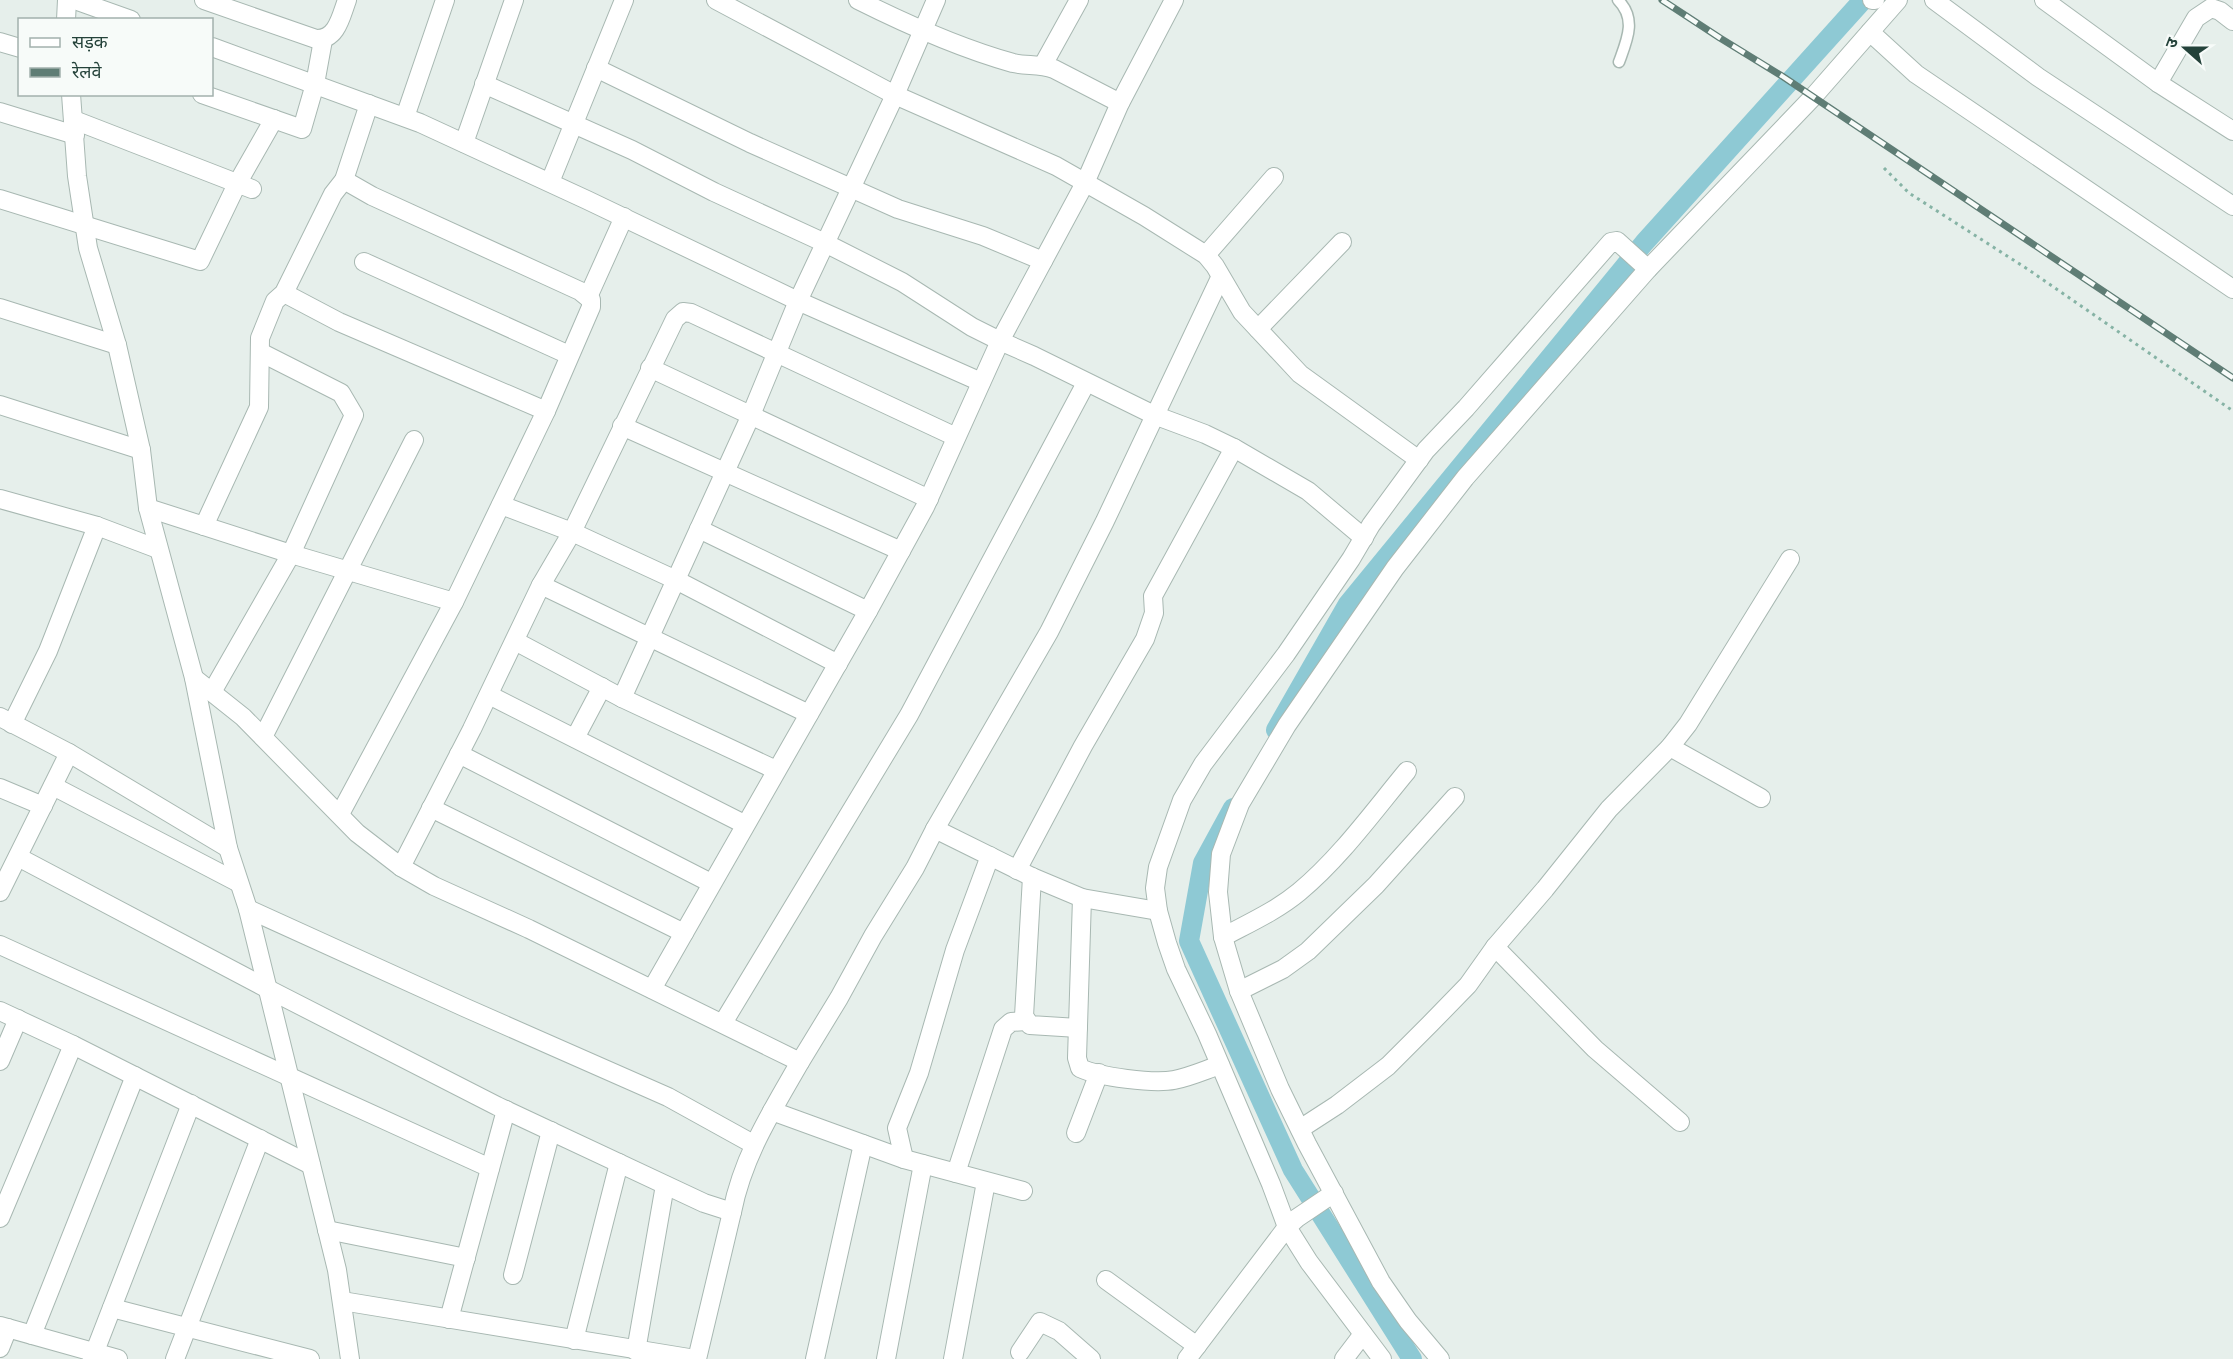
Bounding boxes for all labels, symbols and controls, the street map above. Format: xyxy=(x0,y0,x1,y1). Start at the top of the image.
legend xyxy=(18,18,213,96)
north arrow xyxy=(2155,18,2215,78)
text: सड़क xyxy=(72,31,109,53)
text: उ xyxy=(2161,34,2183,51)
text: रेलवे xyxy=(71,61,103,83)

